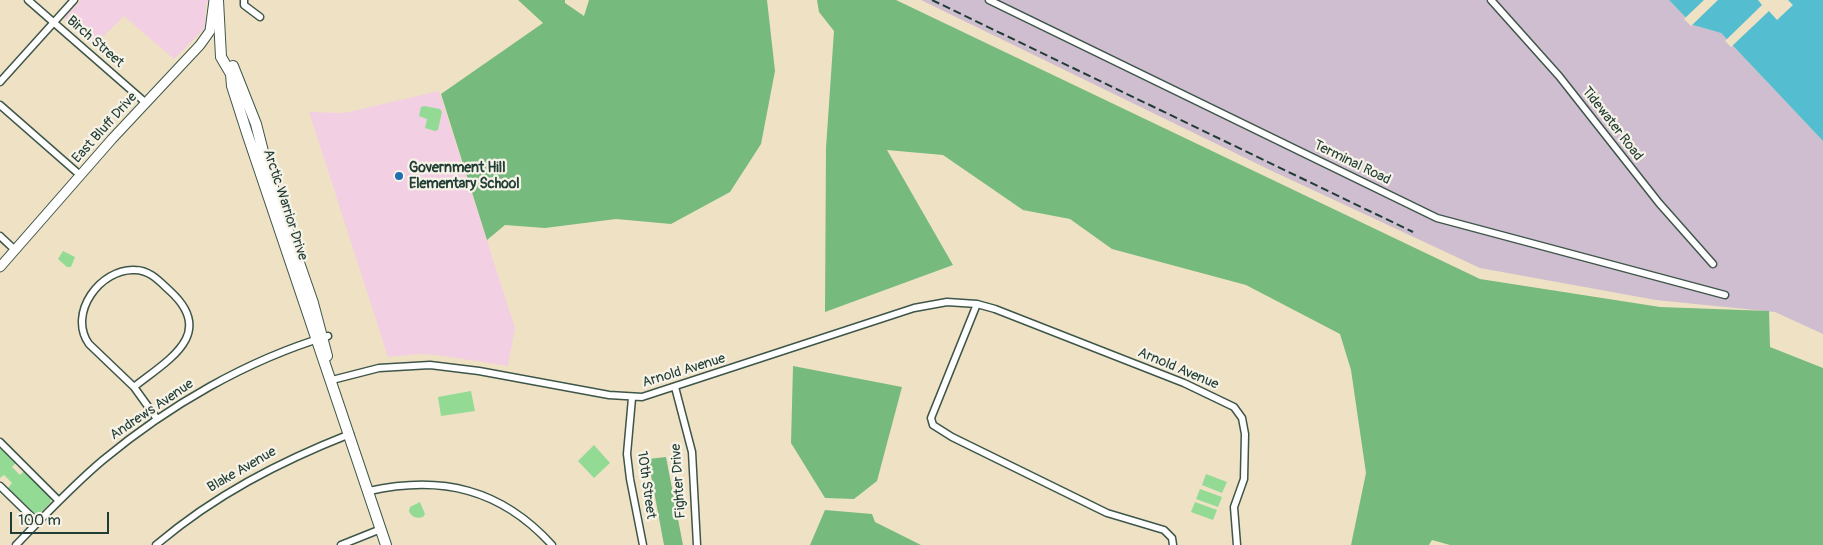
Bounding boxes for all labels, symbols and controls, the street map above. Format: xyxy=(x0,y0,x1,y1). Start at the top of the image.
street label: Birch Street xyxy=(63,13,127,71)
street label: Tidewater Road xyxy=(1578,84,1646,164)
street label: East Bluff Drive xyxy=(69,89,141,167)
street label: Terminal Road xyxy=(1311,137,1393,189)
street label: Arctic Warrior Drive xyxy=(259,147,311,263)
place label: Government Hill Elementary School xyxy=(409,160,520,192)
marker: Government Hill Elementary School xyxy=(393,170,405,182)
street label: Arnold Avenue xyxy=(1135,344,1221,394)
street label: Arnold Avenue xyxy=(640,350,728,392)
street label: Andrews Avenue xyxy=(107,376,197,444)
street label: Fighter Drive xyxy=(668,443,690,519)
street label: Blake Avenue xyxy=(205,444,279,496)
street label: 10th Street xyxy=(633,450,659,520)
scale bar xyxy=(12,502,111,534)
text: 100 m xyxy=(18,511,61,530)

